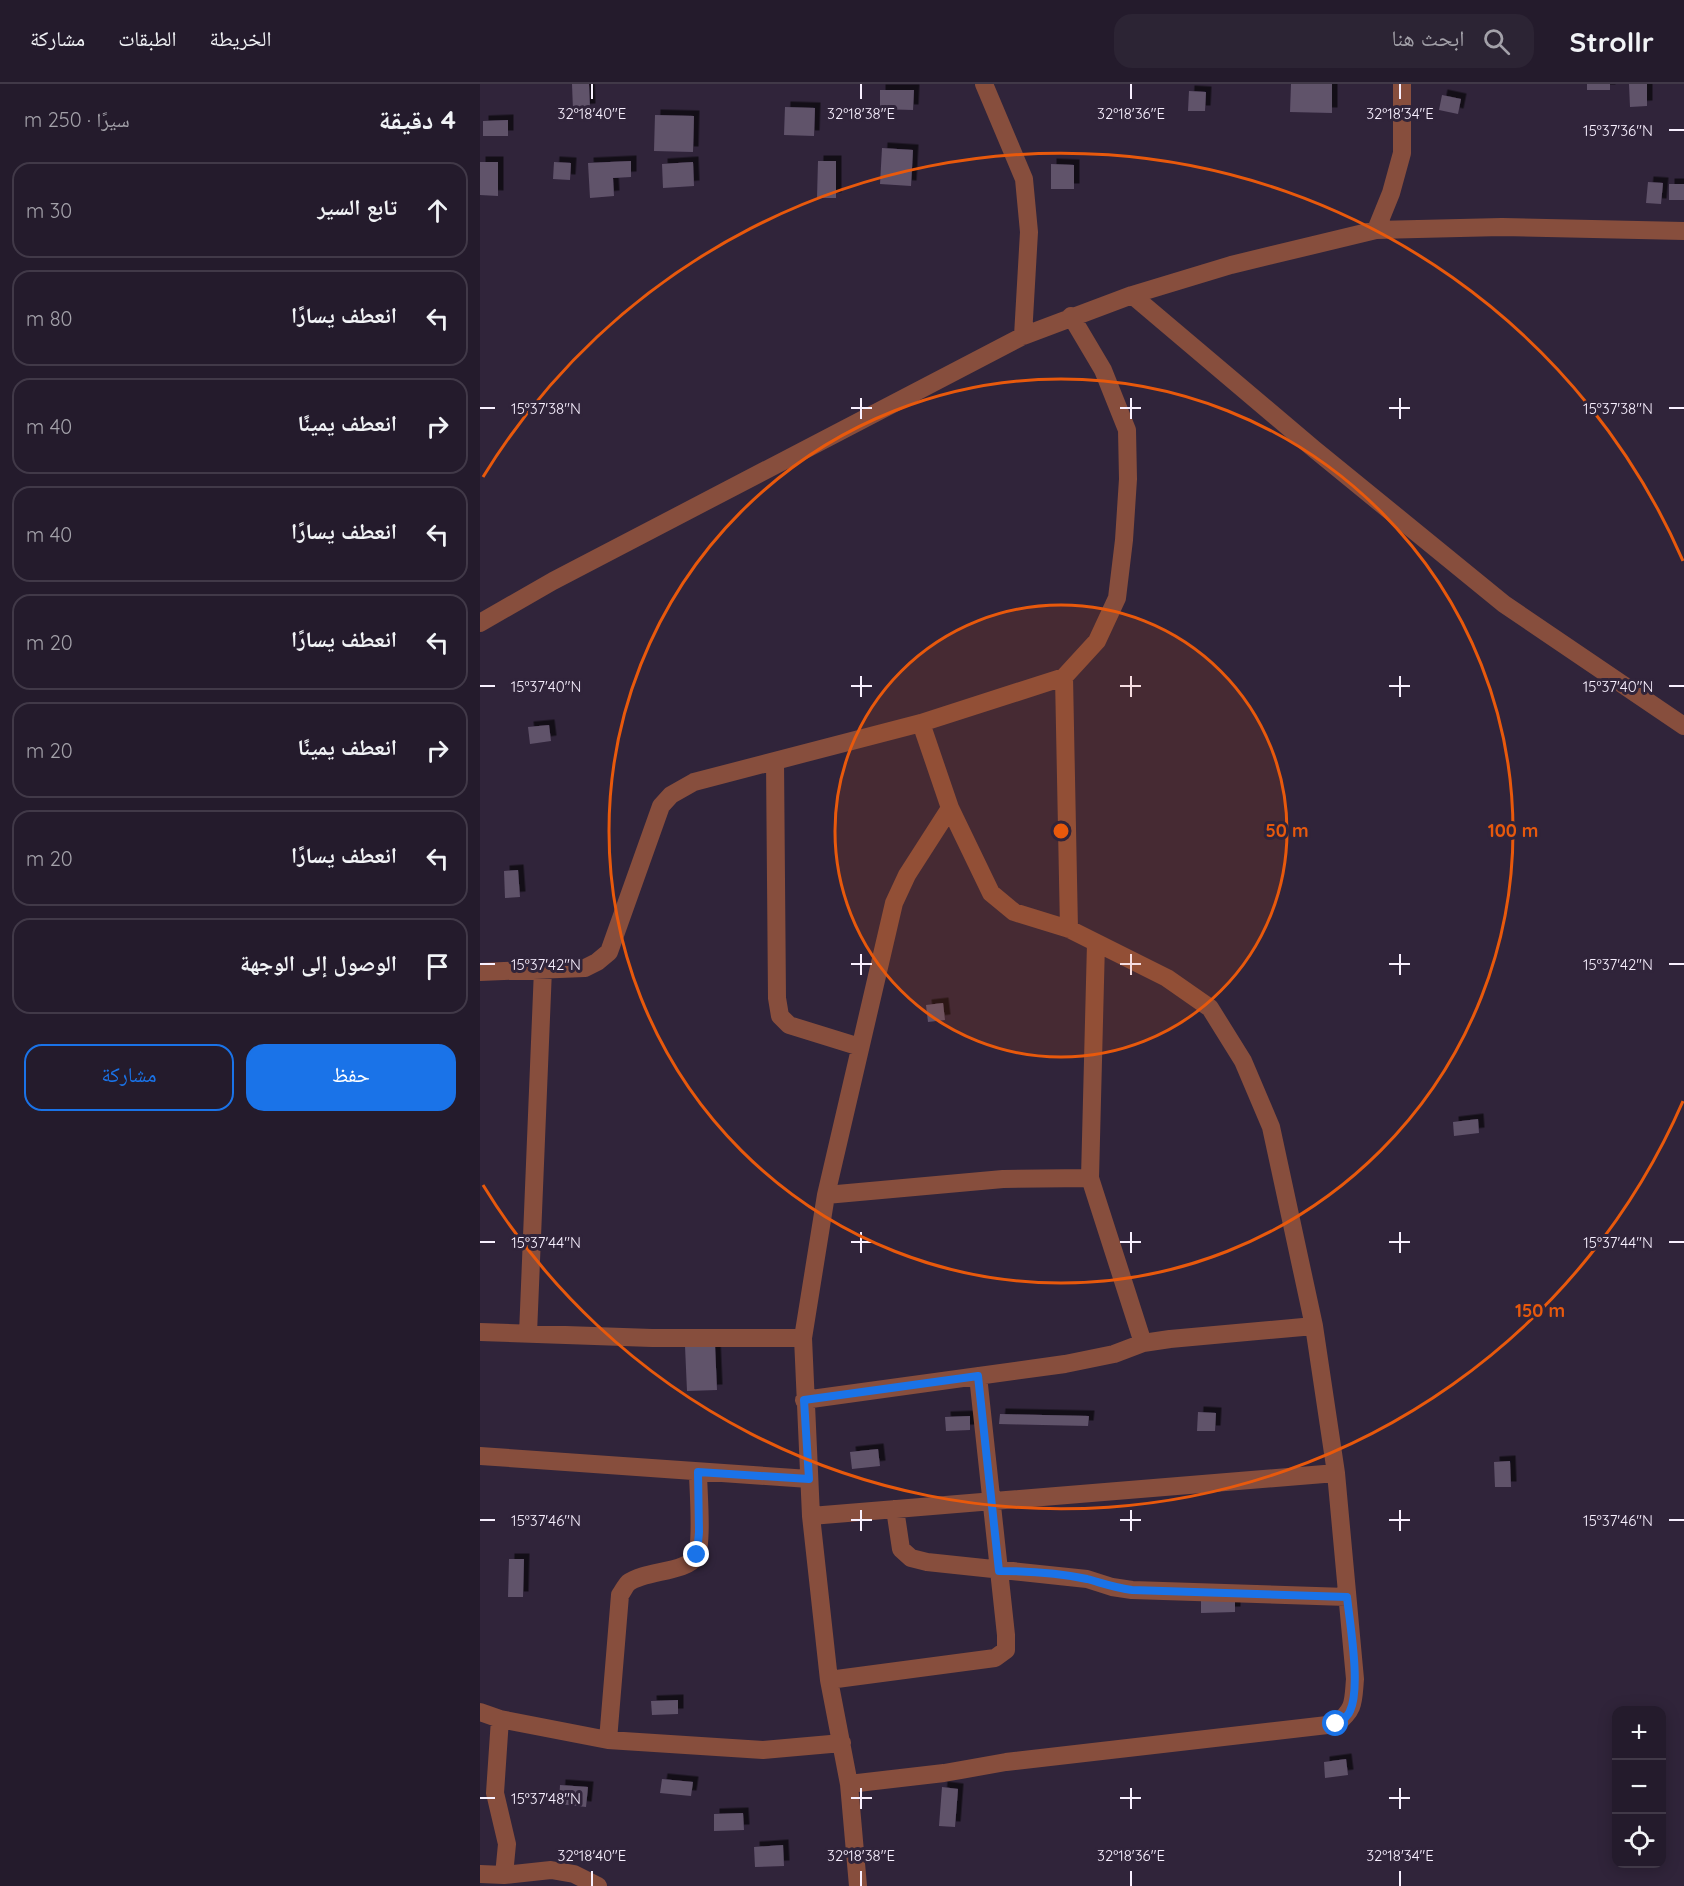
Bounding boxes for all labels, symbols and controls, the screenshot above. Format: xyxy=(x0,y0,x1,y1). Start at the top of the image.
search box xyxy=(1114,14,1534,68)
text: ابحث هنا xyxy=(1391,24,1465,52)
text: Strollr xyxy=(1570,24,1654,59)
text: مشاركة xyxy=(30,25,85,51)
text: الطبقات xyxy=(118,25,177,51)
text: الخريطة xyxy=(210,25,271,51)
icon: search xyxy=(1480,25,1513,58)
text: 4 دقيقة xyxy=(379,103,456,136)
text: 32°18'40"E xyxy=(558,104,626,123)
text: 32°18'38"E xyxy=(827,104,895,123)
text: 32°18'36"E xyxy=(1097,104,1165,123)
text: 32°18'34"E xyxy=(1366,104,1434,123)
text: سيرًا · 250 m xyxy=(24,107,130,132)
text: 15°37'36"N xyxy=(1583,121,1653,140)
text: تابع السير xyxy=(317,193,397,221)
icon: ahead xyxy=(421,194,454,227)
text: 30 m xyxy=(26,198,72,223)
text: انعطف يسارًا xyxy=(291,301,397,329)
icon: left xyxy=(421,302,454,335)
text: 80 m xyxy=(26,306,72,331)
text: 15°37'38"N xyxy=(511,399,581,418)
text: 15°37'38"N xyxy=(1583,399,1653,418)
text: انعطف يمينًا xyxy=(298,409,397,437)
icon: right xyxy=(421,410,454,443)
text: 40 m xyxy=(26,414,72,439)
text: انعطف يسارًا xyxy=(291,517,397,545)
icon: left xyxy=(421,518,454,551)
text: 40 m xyxy=(26,522,72,547)
text: انعطف يسارًا xyxy=(291,625,397,653)
icon: left xyxy=(421,626,454,659)
text: 20 m xyxy=(26,630,73,655)
text: 15°37'40"N xyxy=(511,677,581,696)
text: 15°37'40"N xyxy=(1583,677,1653,696)
text: انعطف يمينًا xyxy=(298,733,397,761)
icon: right xyxy=(421,734,454,767)
text: 20 m xyxy=(26,738,73,763)
text: 50 m xyxy=(1265,819,1309,842)
text: 100 m xyxy=(1488,819,1538,842)
centre of rings xyxy=(1051,821,1071,841)
text: انعطف يسارًا xyxy=(291,841,397,869)
icon: left xyxy=(421,842,454,875)
text: 20 m xyxy=(26,846,73,871)
text: الوصول إلى الوجهة xyxy=(240,949,397,977)
icon: arrive xyxy=(421,950,454,983)
text: 15°37'42"N xyxy=(511,955,581,974)
text: 15°37'42"N xyxy=(1583,955,1653,974)
button: مشاركة xyxy=(24,1044,234,1111)
button: حفظ xyxy=(246,1044,456,1111)
text: 15°37'44"N xyxy=(511,1233,581,1252)
text: 15°37'44"N xyxy=(1583,1233,1653,1252)
text: 150 m xyxy=(1515,1299,1565,1322)
text: 15°37'46"N xyxy=(511,1511,581,1530)
text: 15°37'46"N xyxy=(1583,1511,1653,1530)
route end xyxy=(683,1541,709,1567)
map controls xyxy=(1612,1706,1666,1868)
button: + xyxy=(1612,1706,1666,1760)
route start xyxy=(1322,1710,1348,1736)
button: − xyxy=(1612,1760,1666,1814)
text: 15°37'48"N xyxy=(511,1789,581,1808)
button: locate xyxy=(1612,1814,1666,1868)
text: 32°18'40"E xyxy=(558,1846,626,1865)
text: 32°18'38"E xyxy=(827,1846,895,1865)
text: 32°18'36"E xyxy=(1097,1846,1165,1865)
text: 32°18'34"E xyxy=(1366,1846,1434,1865)

